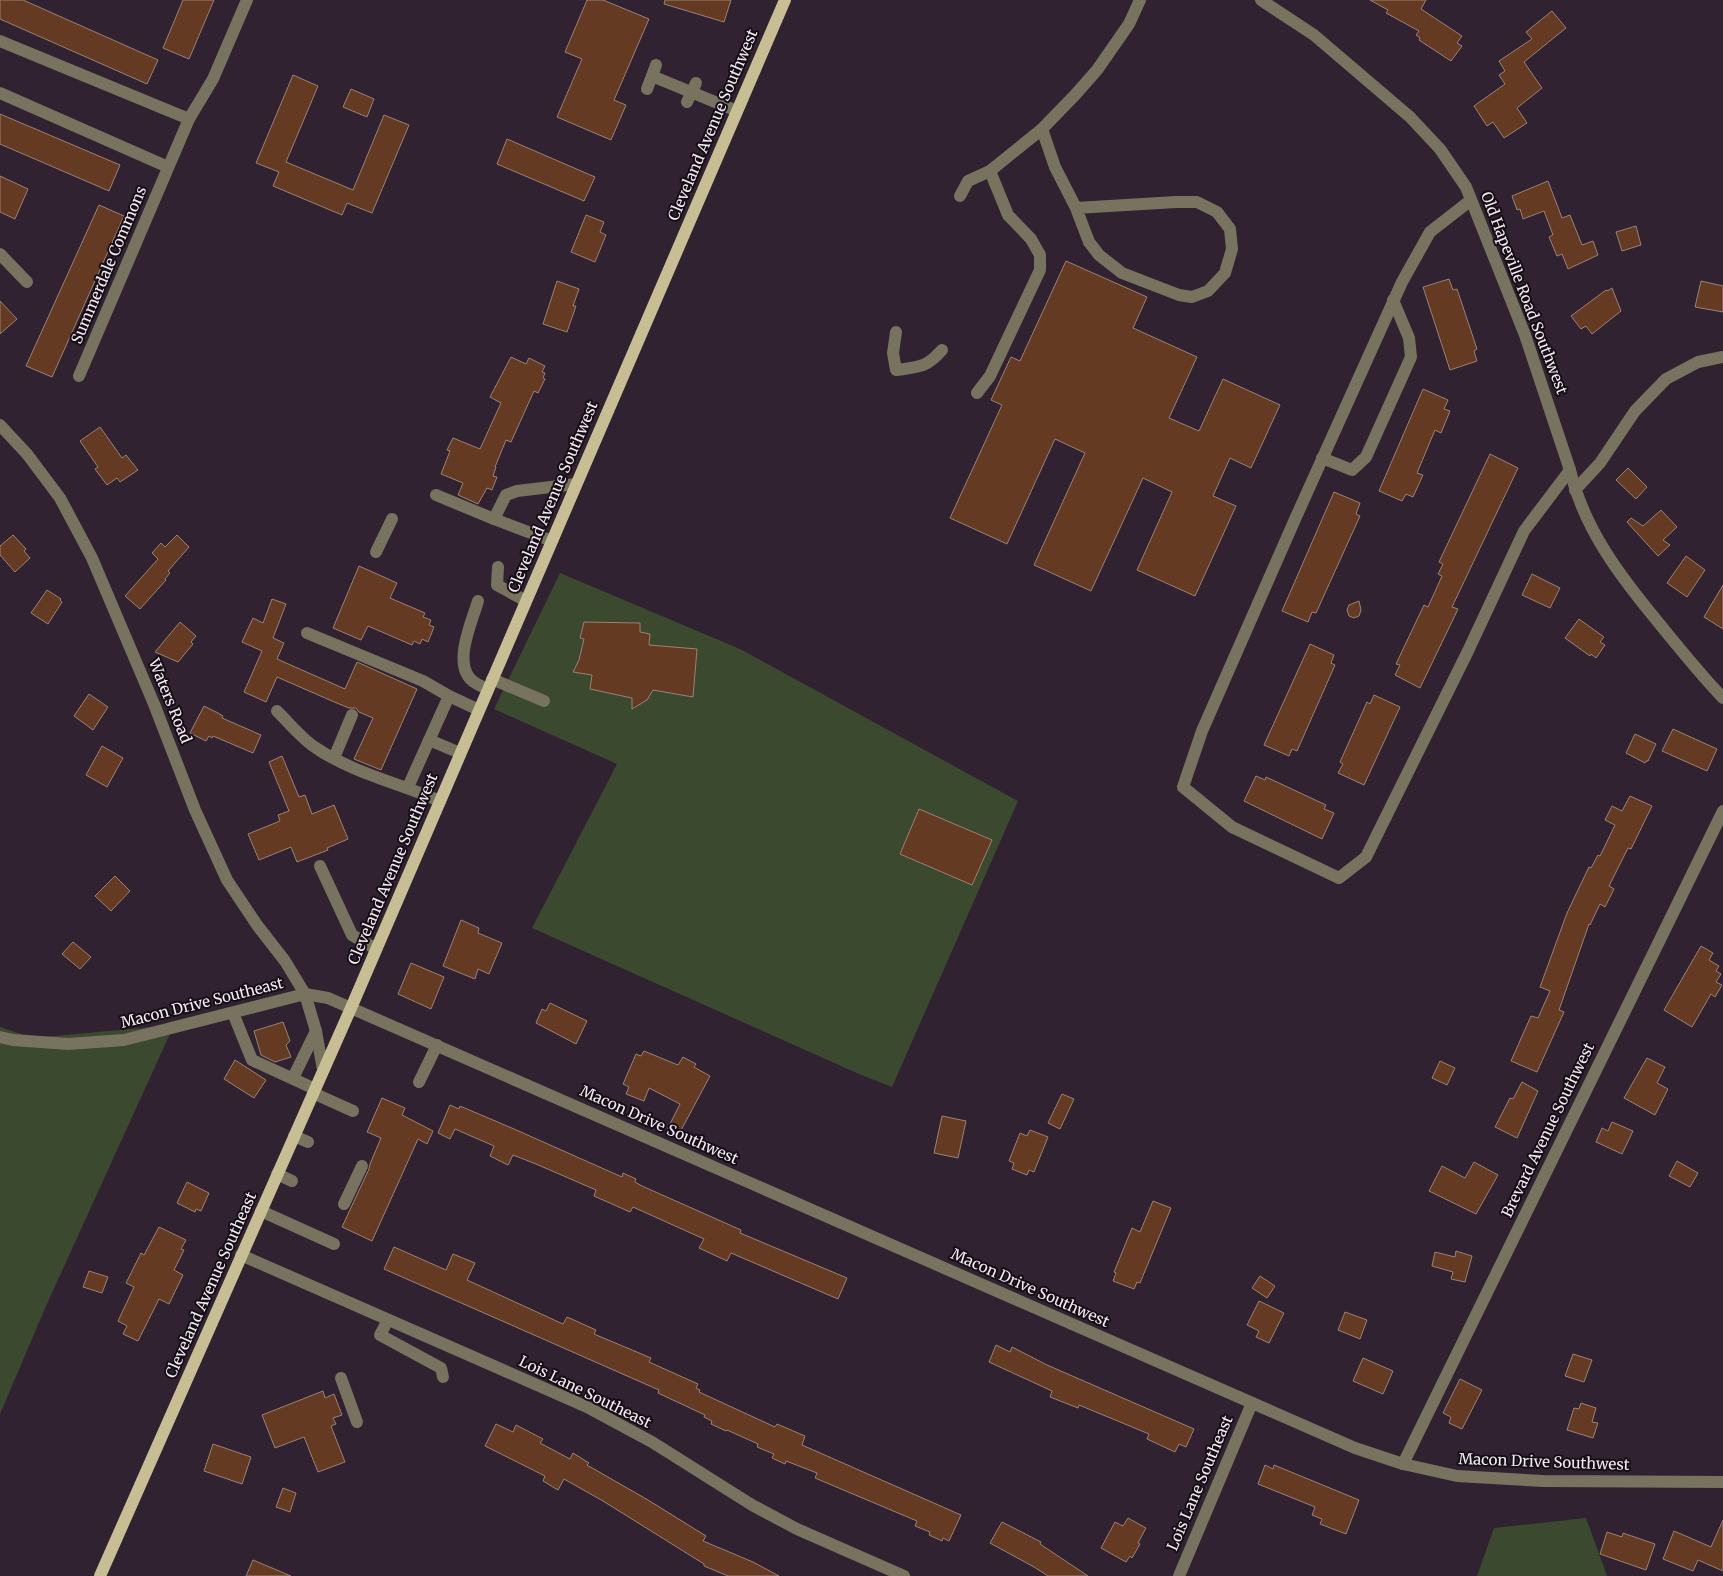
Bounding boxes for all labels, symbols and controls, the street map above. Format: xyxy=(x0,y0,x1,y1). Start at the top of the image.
street label: Cleveland Avenue Southwest xyxy=(664,26,762,223)
street label: Summerdale Commons xyxy=(67,183,150,346)
street label: Old Hapeville Road Southwest xyxy=(1477,189,1572,397)
street label: Cleveland Avenue Southwest xyxy=(504,398,602,595)
street label: Waters Road xyxy=(145,655,196,746)
street label: Cleveland Avenue Southwest xyxy=(344,770,442,967)
street label: Macon Drive Southeast xyxy=(119,973,285,1032)
street label: Brevard Avenue Southwest xyxy=(1497,1039,1598,1220)
street label: Macon Drive Southwest xyxy=(577,1081,741,1168)
street label: Cleveland Avenue Southeast xyxy=(161,1189,260,1381)
street label: Macon Drive Southwest xyxy=(948,1244,1112,1331)
street label: Lois Lane Southeast xyxy=(516,1351,655,1432)
street label: Lois Lane Southeast xyxy=(1162,1412,1237,1553)
street label: Macon Drive Southwest xyxy=(1458,1449,1630,1474)

